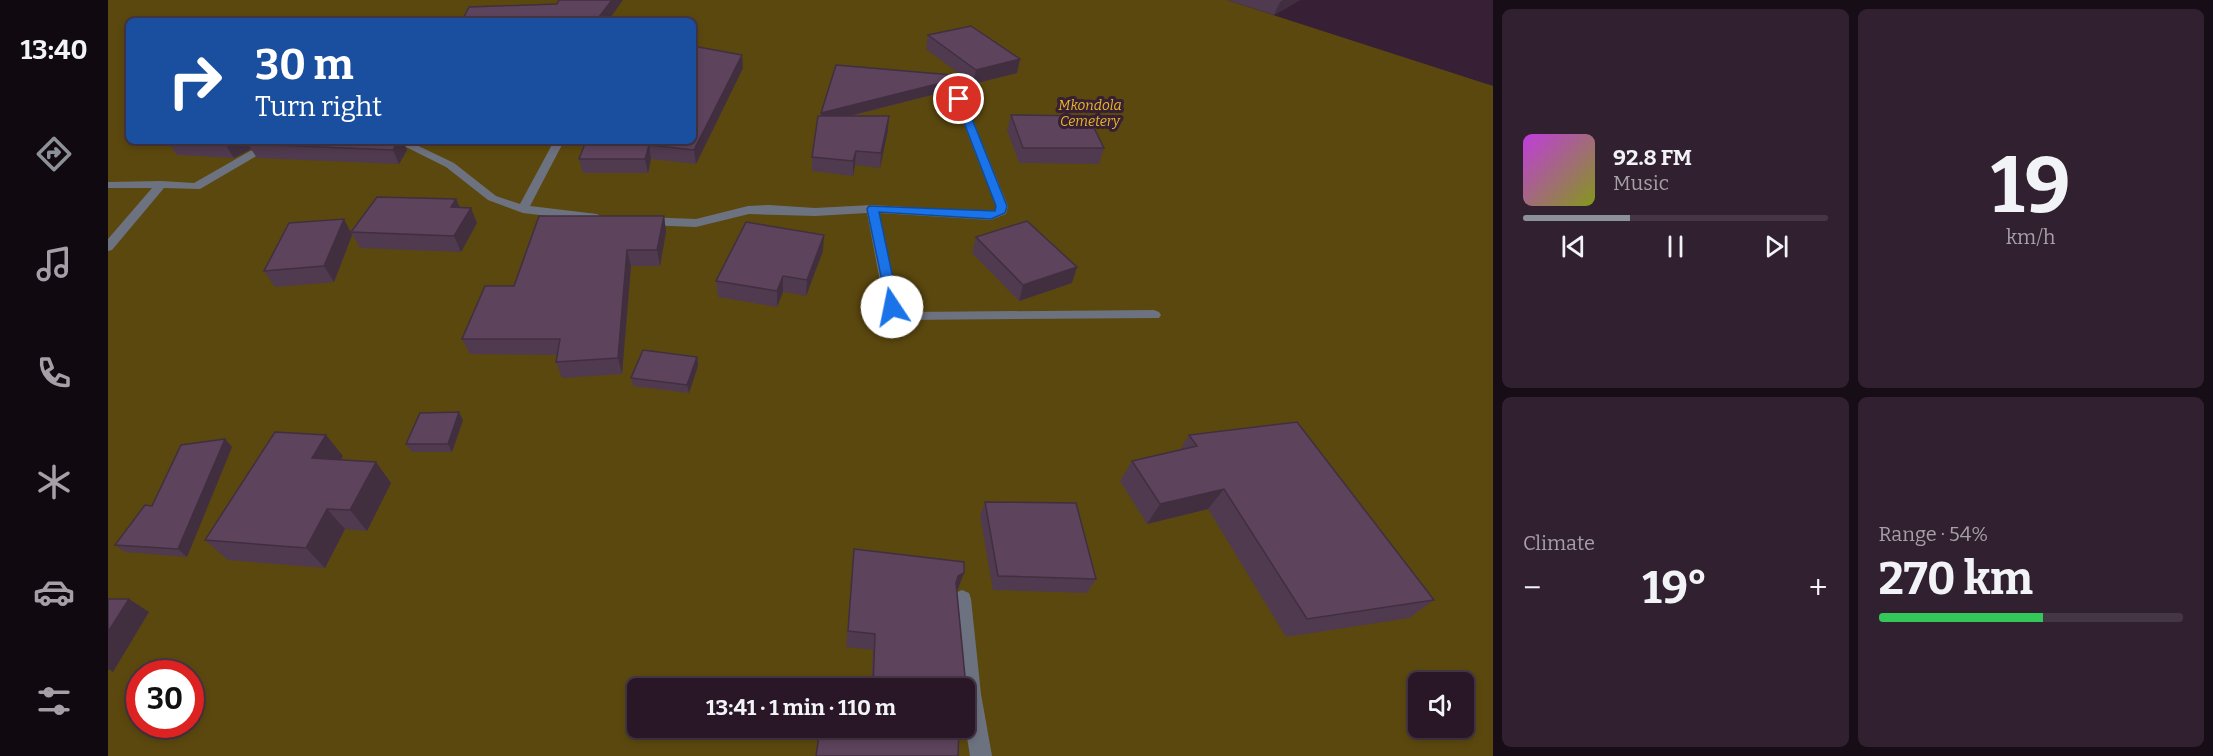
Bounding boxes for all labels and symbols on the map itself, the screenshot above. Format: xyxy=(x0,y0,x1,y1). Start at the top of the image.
pin xyxy=(933,73,984,124)
park label: Mkondola Cemetery xyxy=(1058,97,1122,130)
position arrow xyxy=(860,275,924,339)
speed limit sign: 30 xyxy=(126,660,204,738)

